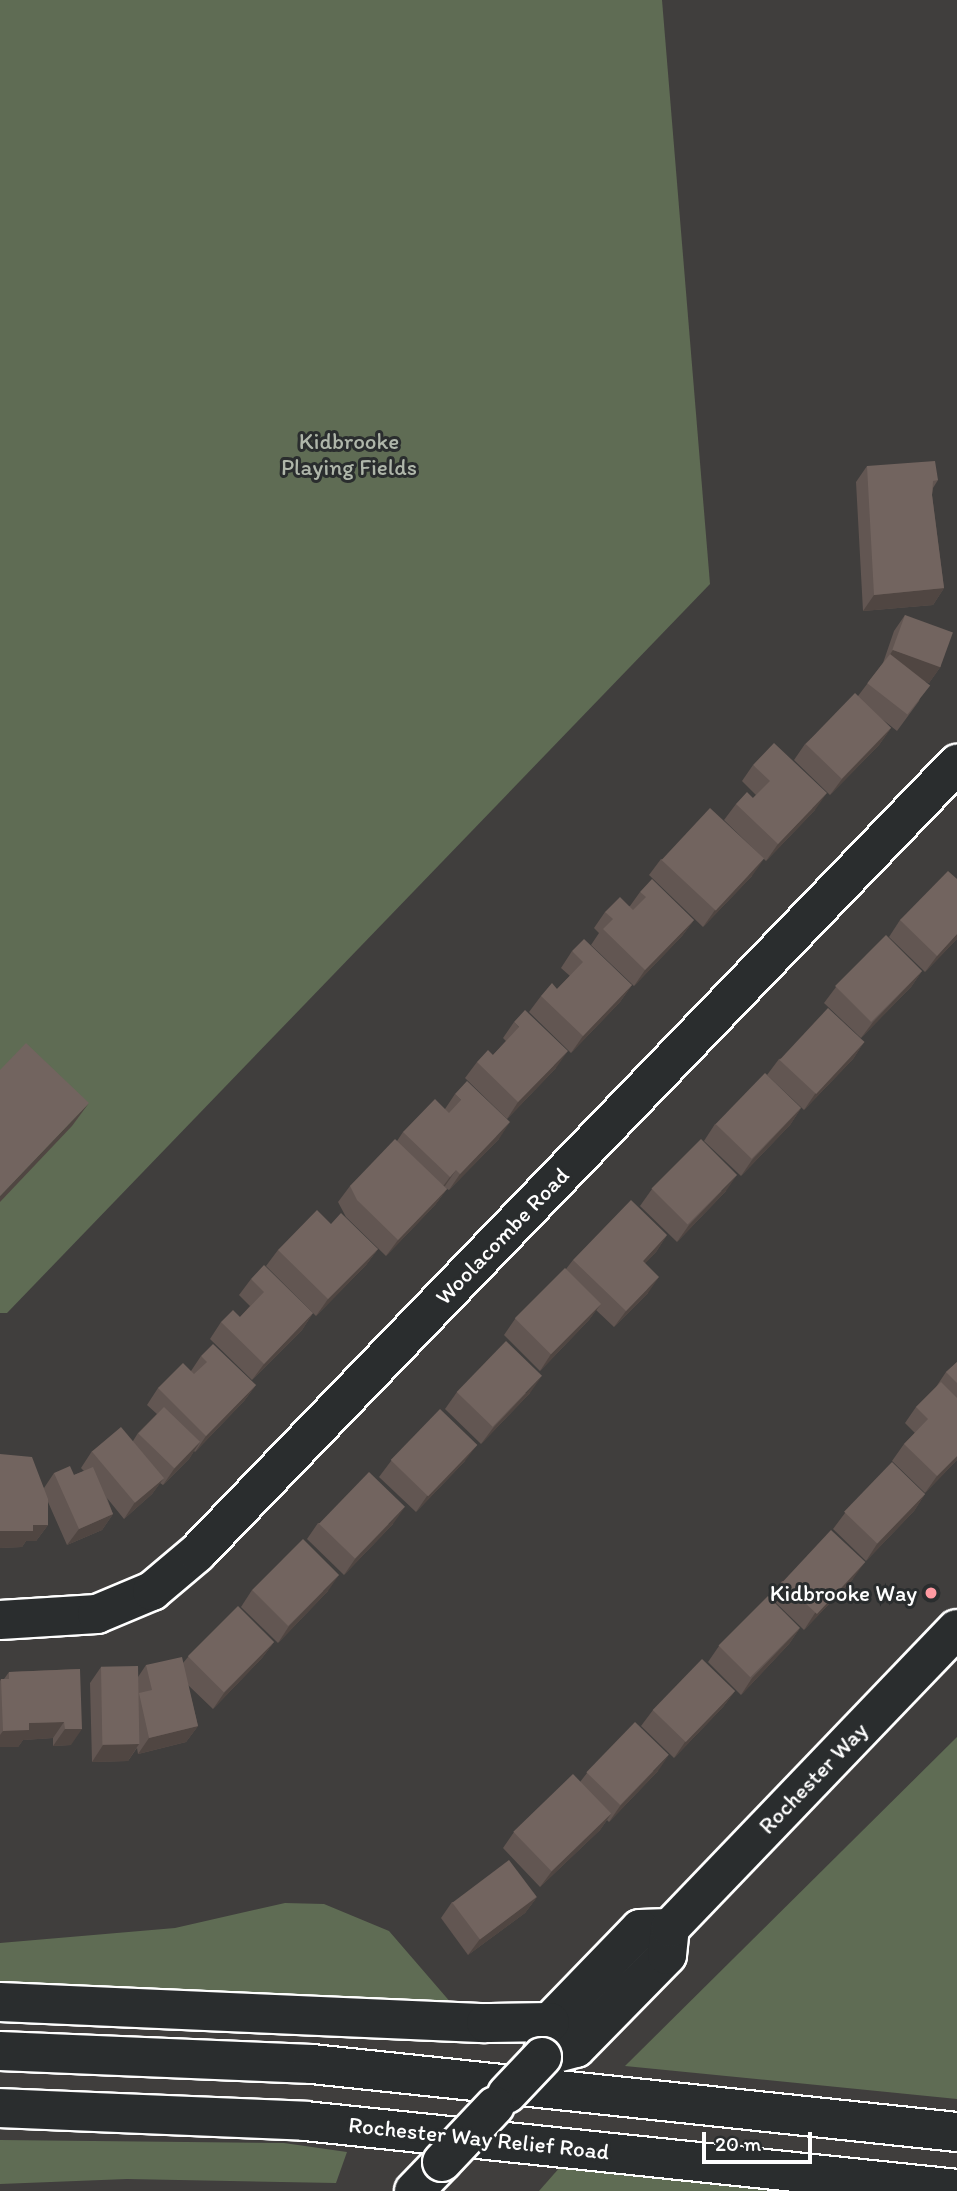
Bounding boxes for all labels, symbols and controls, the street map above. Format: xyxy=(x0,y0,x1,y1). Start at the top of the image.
park label: Kidbrooke Playing Fields xyxy=(281,427,417,481)
street label: Woolacombe Road xyxy=(430,1162,574,1310)
place label: Kidbrooke Way xyxy=(770,1579,917,1607)
marker: Kidbrooke Way xyxy=(923,1585,939,1601)
street label: Rochester Way xyxy=(753,1717,873,1839)
street label: Rochester Way Relief Road xyxy=(348,2111,610,2165)
scale bar xyxy=(705,2118,815,2162)
text: 20 m xyxy=(715,2131,761,2156)

